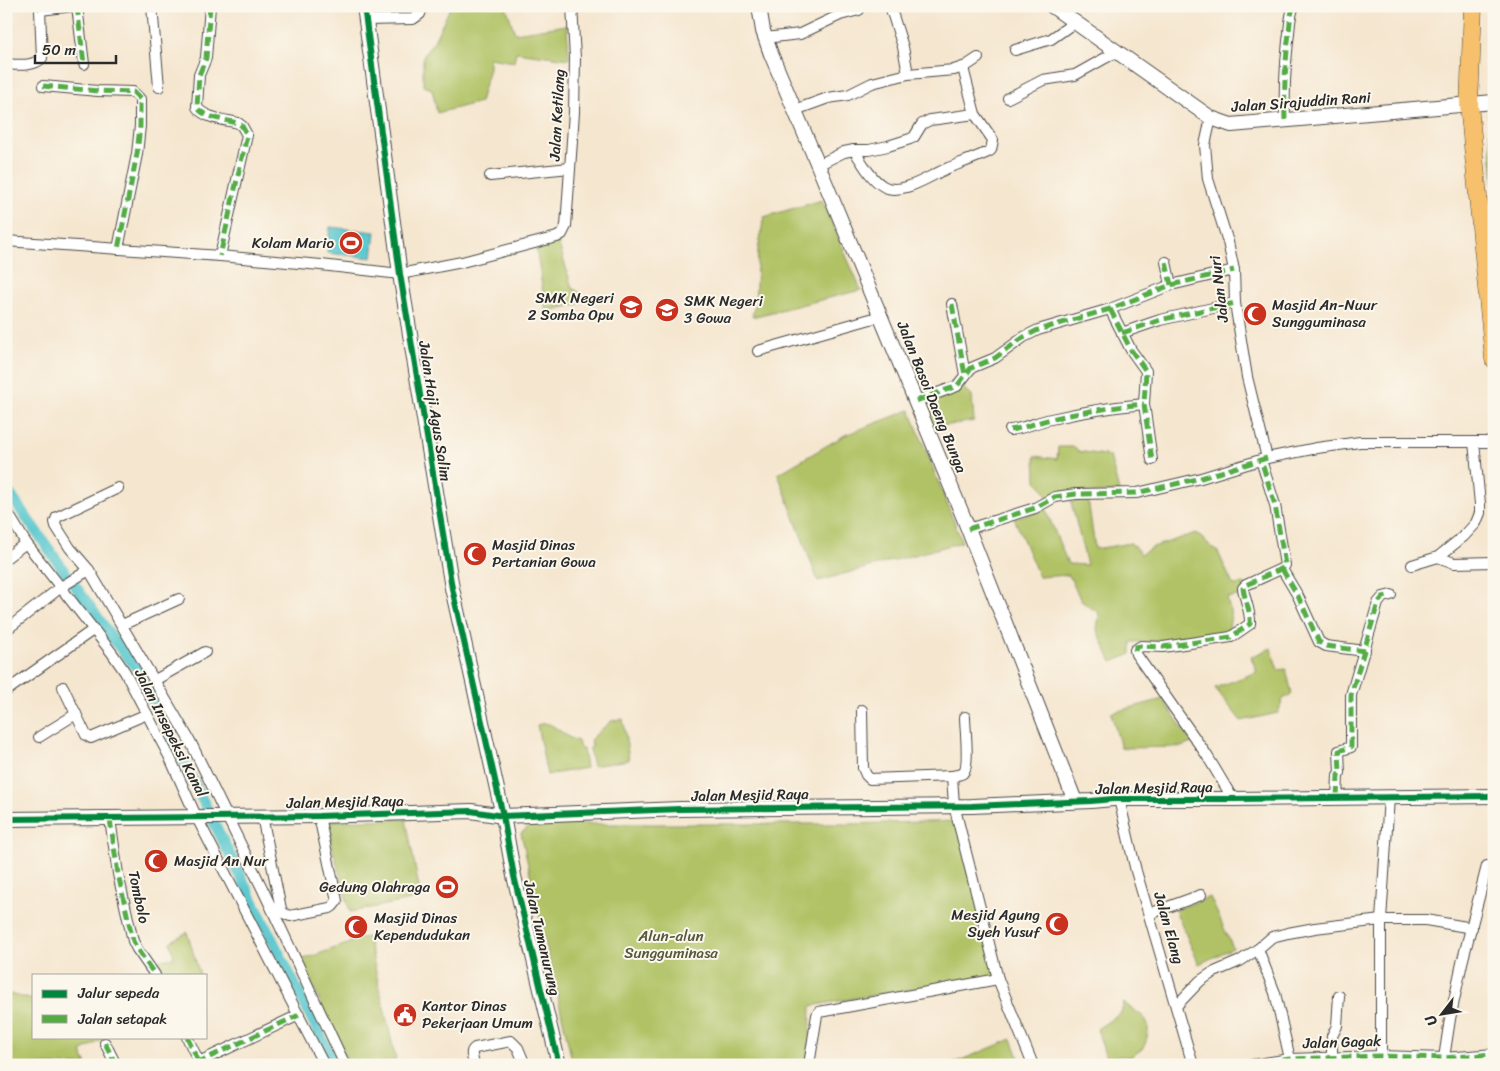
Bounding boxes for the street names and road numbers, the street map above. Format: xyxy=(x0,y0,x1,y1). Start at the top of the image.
street label: Jalan Ketilang xyxy=(542,68,572,163)
street label: Jalan Sirajuddin Rani xyxy=(1230,84,1372,120)
street label: Jalan Nuri xyxy=(1202,253,1236,325)
street label: Jalan Basoi Daeng Bunga xyxy=(889,316,975,477)
street label: Jalan Haji Agus Salim xyxy=(411,338,459,484)
street label: Jalan Insepeksi Kanal xyxy=(127,663,215,803)
street label: Jalan Mesjid Raya xyxy=(1094,774,1213,802)
street label: Jalan Mesjid Raya xyxy=(690,781,809,809)
street label: Jalan Mesjid Raya xyxy=(285,788,404,816)
street label: Tombolo xyxy=(121,868,157,926)
street label: Jalan Tumanurung xyxy=(516,877,568,999)
street label: Jalan Elang xyxy=(1146,888,1192,968)
street label: Jalan Gagak xyxy=(1301,1028,1383,1056)

